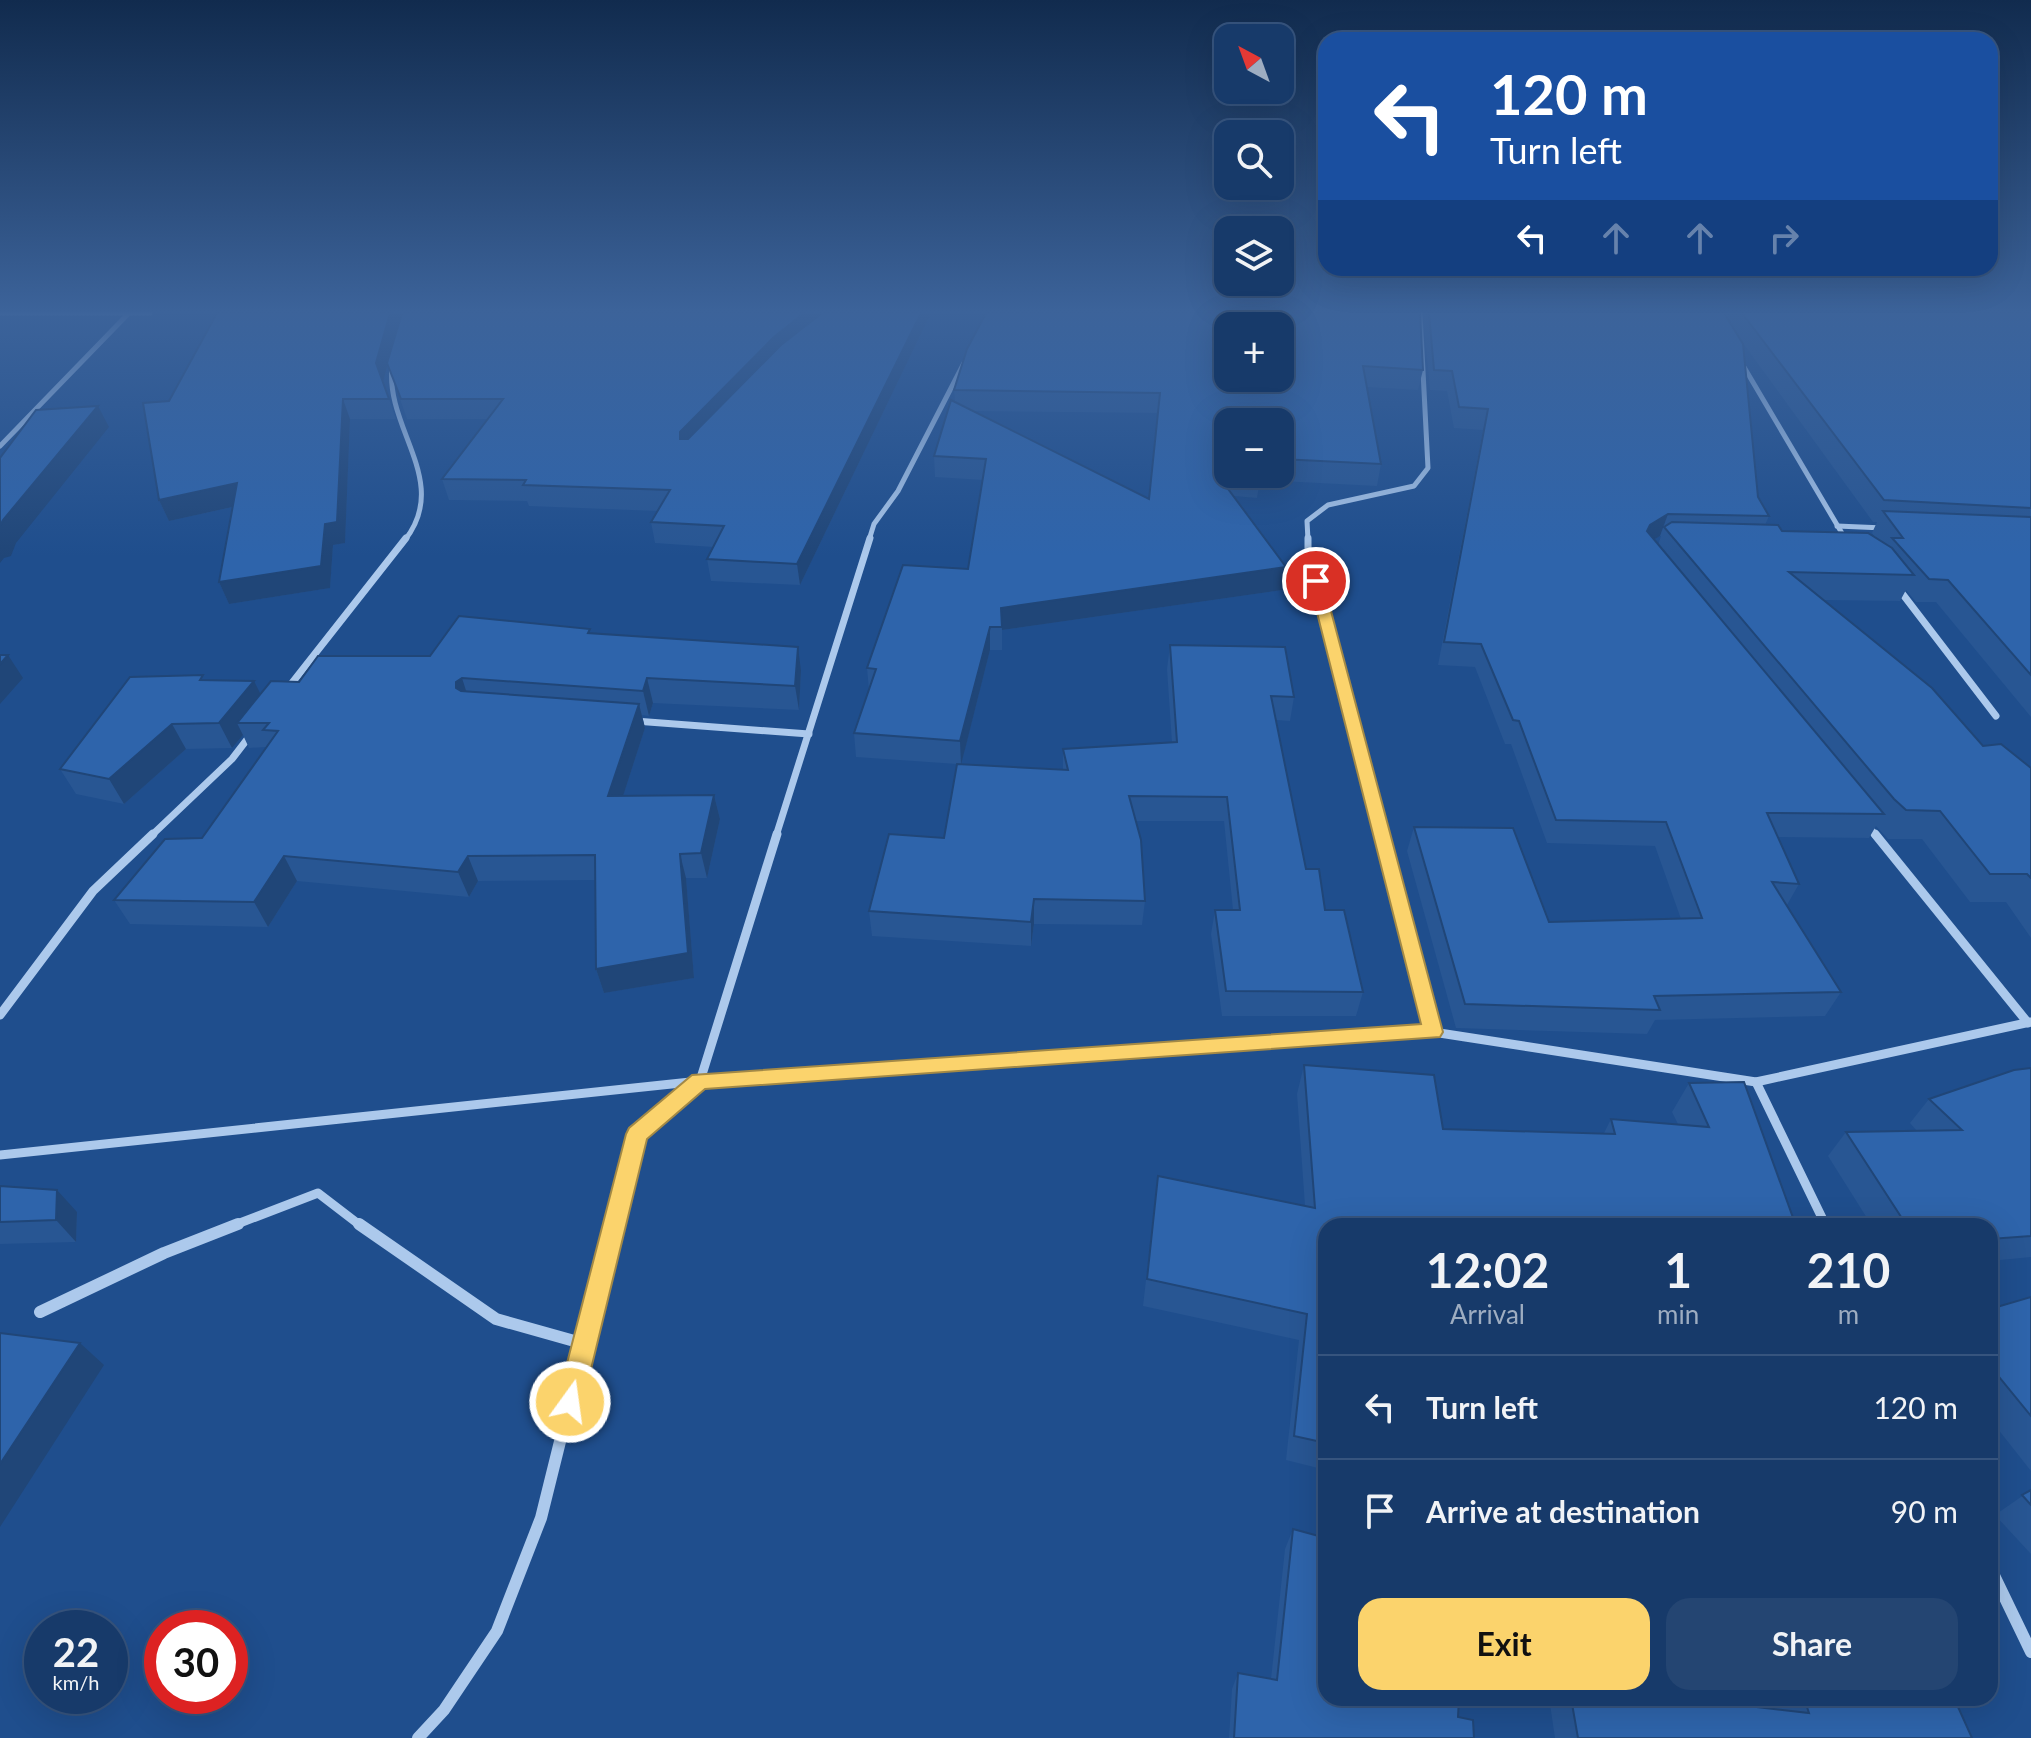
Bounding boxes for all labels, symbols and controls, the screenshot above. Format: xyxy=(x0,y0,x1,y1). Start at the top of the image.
north arrow xyxy=(1214,24,1294,104)
map controls xyxy=(1214,24,1294,488)
text: 120 m xyxy=(1490,60,1648,127)
icon: left xyxy=(1358,64,1462,168)
button: search xyxy=(1214,120,1294,200)
text: Turn left xyxy=(1490,128,1622,172)
button: layers xyxy=(1214,216,1294,296)
icon: left xyxy=(1510,216,1554,260)
icon: ahead xyxy=(1594,216,1638,260)
icon: ahead xyxy=(1678,216,1722,260)
icon: right xyxy=(1762,216,1806,260)
button: + xyxy=(1214,312,1294,392)
button: − xyxy=(1214,408,1294,488)
pin xyxy=(1282,547,1350,615)
icon: arrive xyxy=(1294,559,1338,603)
text: 12:02 xyxy=(1426,1241,1549,1298)
text: 1 xyxy=(1664,1241,1692,1298)
text: 210 xyxy=(1807,1241,1890,1298)
text: Arrival xyxy=(1450,1298,1525,1330)
text: min xyxy=(1657,1298,1699,1330)
text: m xyxy=(1838,1298,1859,1330)
position arrow xyxy=(528,1360,612,1444)
icon: left xyxy=(1358,1385,1402,1429)
text: Turn left xyxy=(1426,1389,1538,1425)
text: 120 m xyxy=(1873,1389,1958,1425)
icon: arrive xyxy=(1358,1489,1402,1533)
text: Arrive at destination xyxy=(1426,1493,1700,1529)
text: 90 m xyxy=(1891,1493,1958,1529)
button: Exit xyxy=(1358,1598,1650,1690)
button: Share xyxy=(1666,1598,1958,1690)
speed limit sign: 30 xyxy=(144,1610,248,1714)
text: 22 xyxy=(53,1628,99,1676)
text: km/h xyxy=(53,1670,99,1694)

